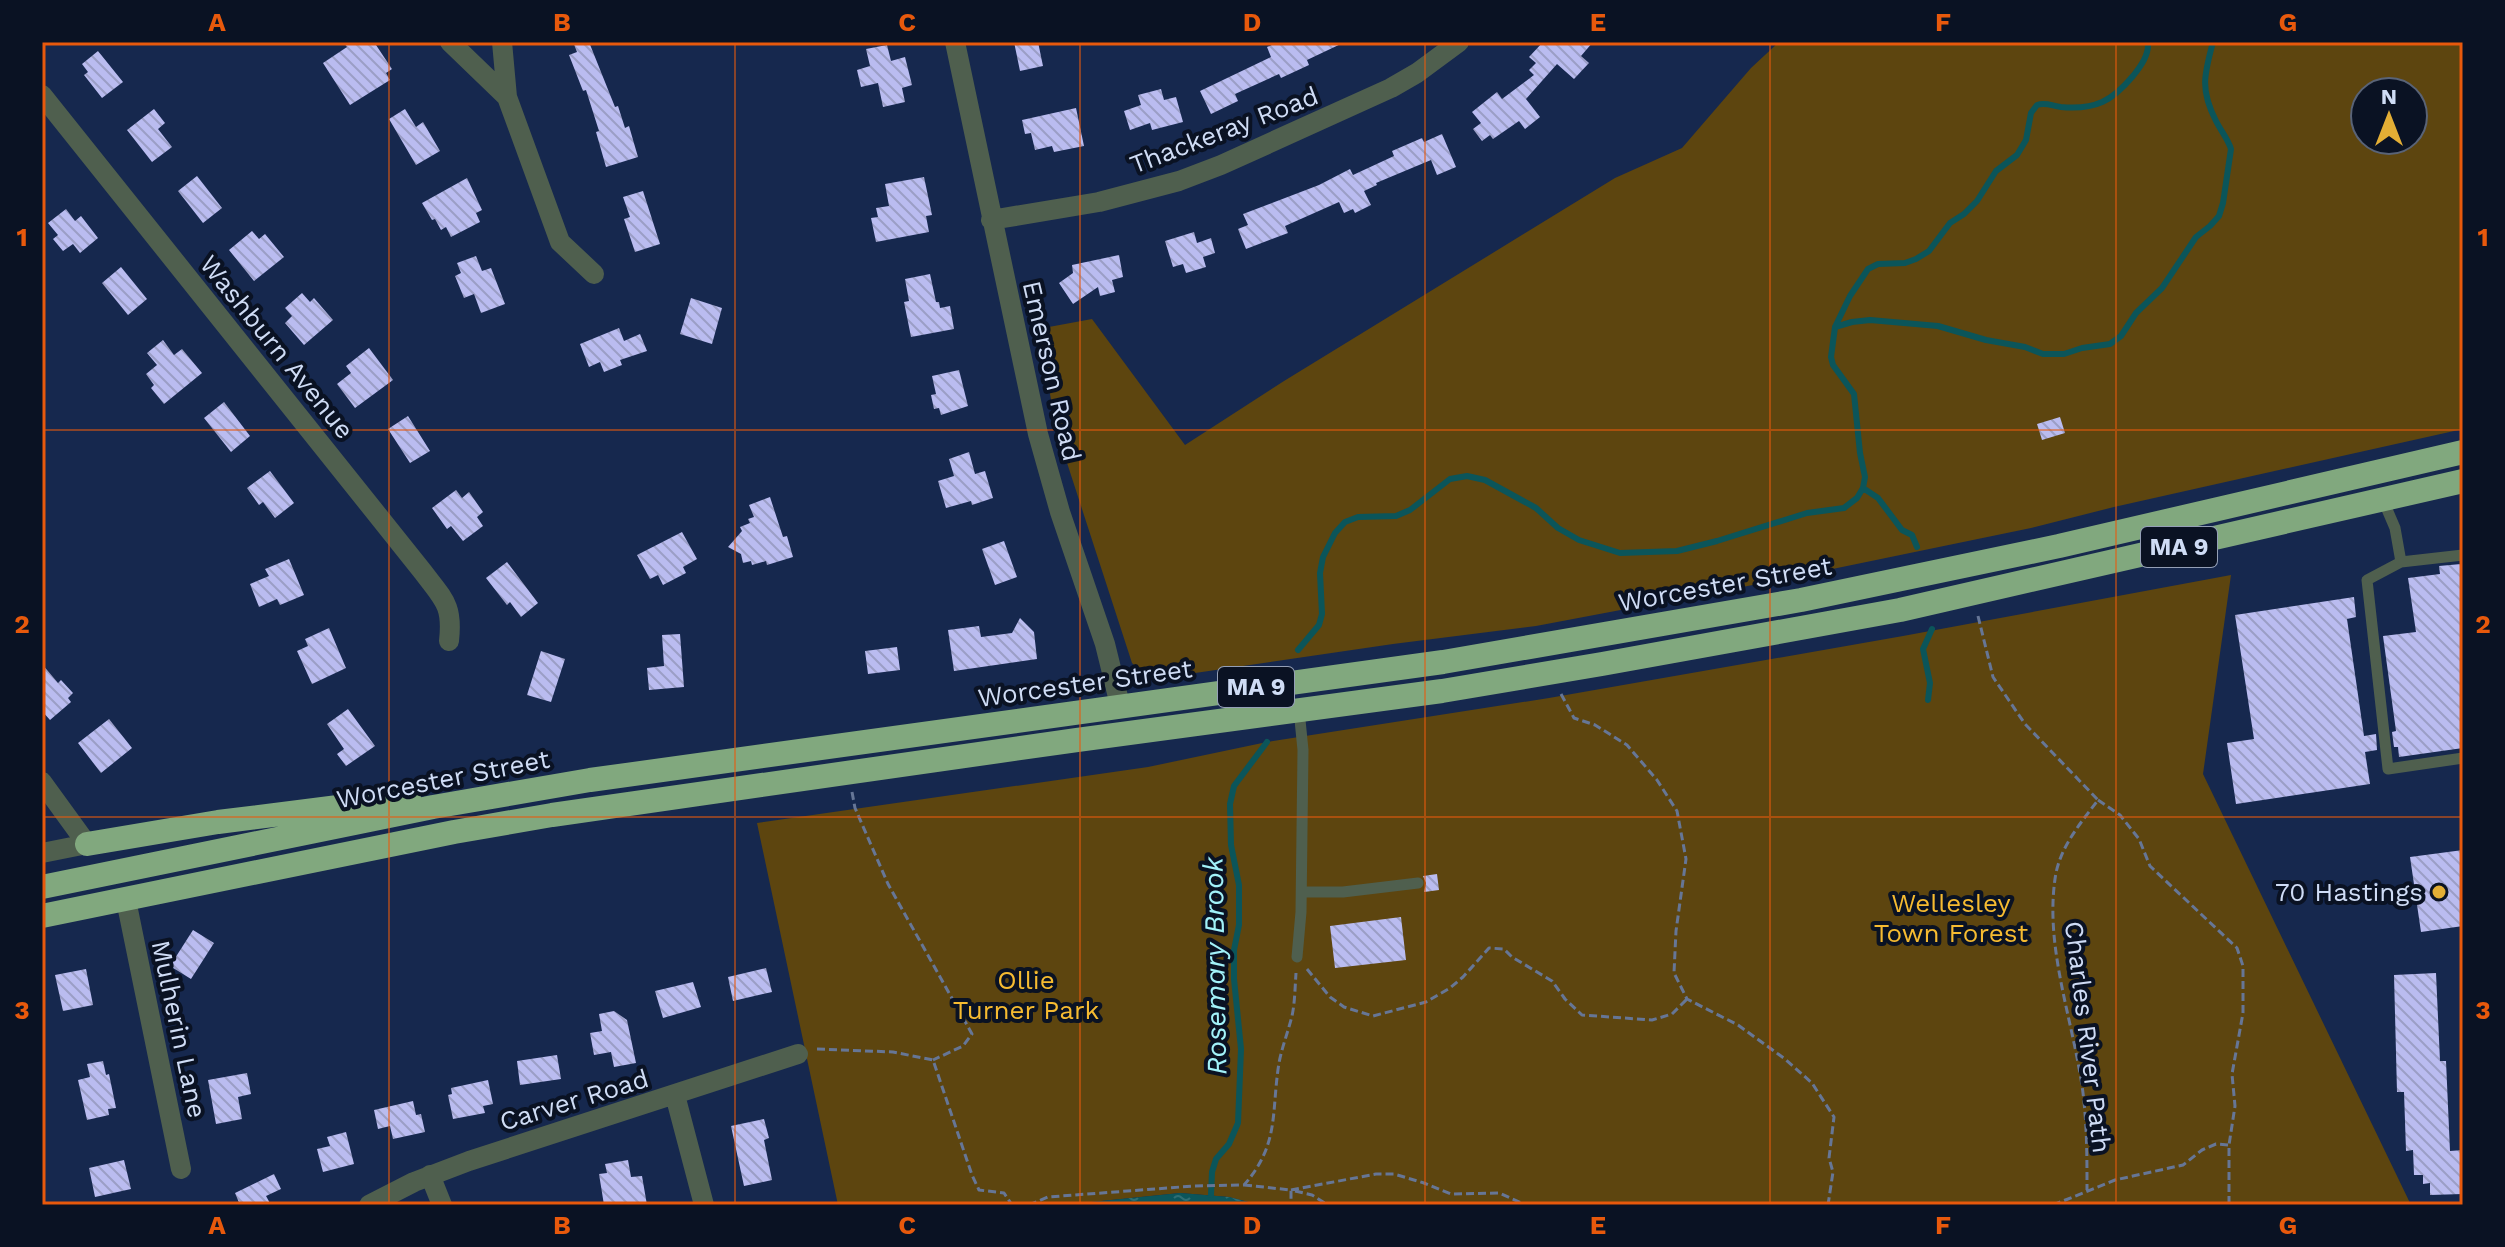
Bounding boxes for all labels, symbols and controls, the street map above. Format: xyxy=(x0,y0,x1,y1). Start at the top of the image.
text: A xyxy=(208,7,226,37)
text: B xyxy=(553,7,571,37)
text: C xyxy=(898,7,916,37)
text: D xyxy=(1243,7,1261,37)
text: E xyxy=(1590,7,1606,37)
text: F xyxy=(1935,7,1951,37)
text: G xyxy=(2279,7,2297,37)
north arrow xyxy=(2349,76,2429,156)
street label: Thackeray Road xyxy=(1126,80,1322,180)
text: N xyxy=(2381,84,2397,109)
text: 1 xyxy=(16,222,28,252)
text: 1 xyxy=(2477,222,2489,252)
street label: Washburn Avenue xyxy=(194,249,360,445)
street label: Emerson Road xyxy=(1017,278,1087,464)
road number: MA 9 xyxy=(2141,527,2217,567)
street label: Worcester Street xyxy=(1616,550,1834,618)
text: 2 xyxy=(14,609,30,639)
text: 2 xyxy=(2475,609,2491,639)
street label: Worcester Street xyxy=(976,653,1194,713)
road number: MA 9 xyxy=(1218,667,1294,707)
street label: Worcester Street xyxy=(334,744,552,814)
water label: Rosemary Brook xyxy=(1197,856,1233,1075)
place label: 70 Hastings xyxy=(2275,877,2423,907)
marker: 70 Hastings xyxy=(2430,883,2448,901)
park label: Wellesley Town Forest xyxy=(1874,888,2028,948)
street label: Charles River Path xyxy=(2059,919,2117,1155)
street label: Mulherin Lane xyxy=(146,937,212,1121)
park label: Ollie Turner Park xyxy=(953,965,1100,1025)
text: 3 xyxy=(14,995,30,1025)
text: 3 xyxy=(2475,995,2491,1025)
street label: Carver Road xyxy=(496,1063,652,1137)
text: A xyxy=(208,1210,226,1240)
text: B xyxy=(553,1210,571,1240)
text: C xyxy=(898,1210,916,1240)
text: D xyxy=(1243,1210,1261,1240)
text: E xyxy=(1590,1210,1606,1240)
text: F xyxy=(1935,1210,1951,1240)
text: G xyxy=(2279,1210,2297,1240)

